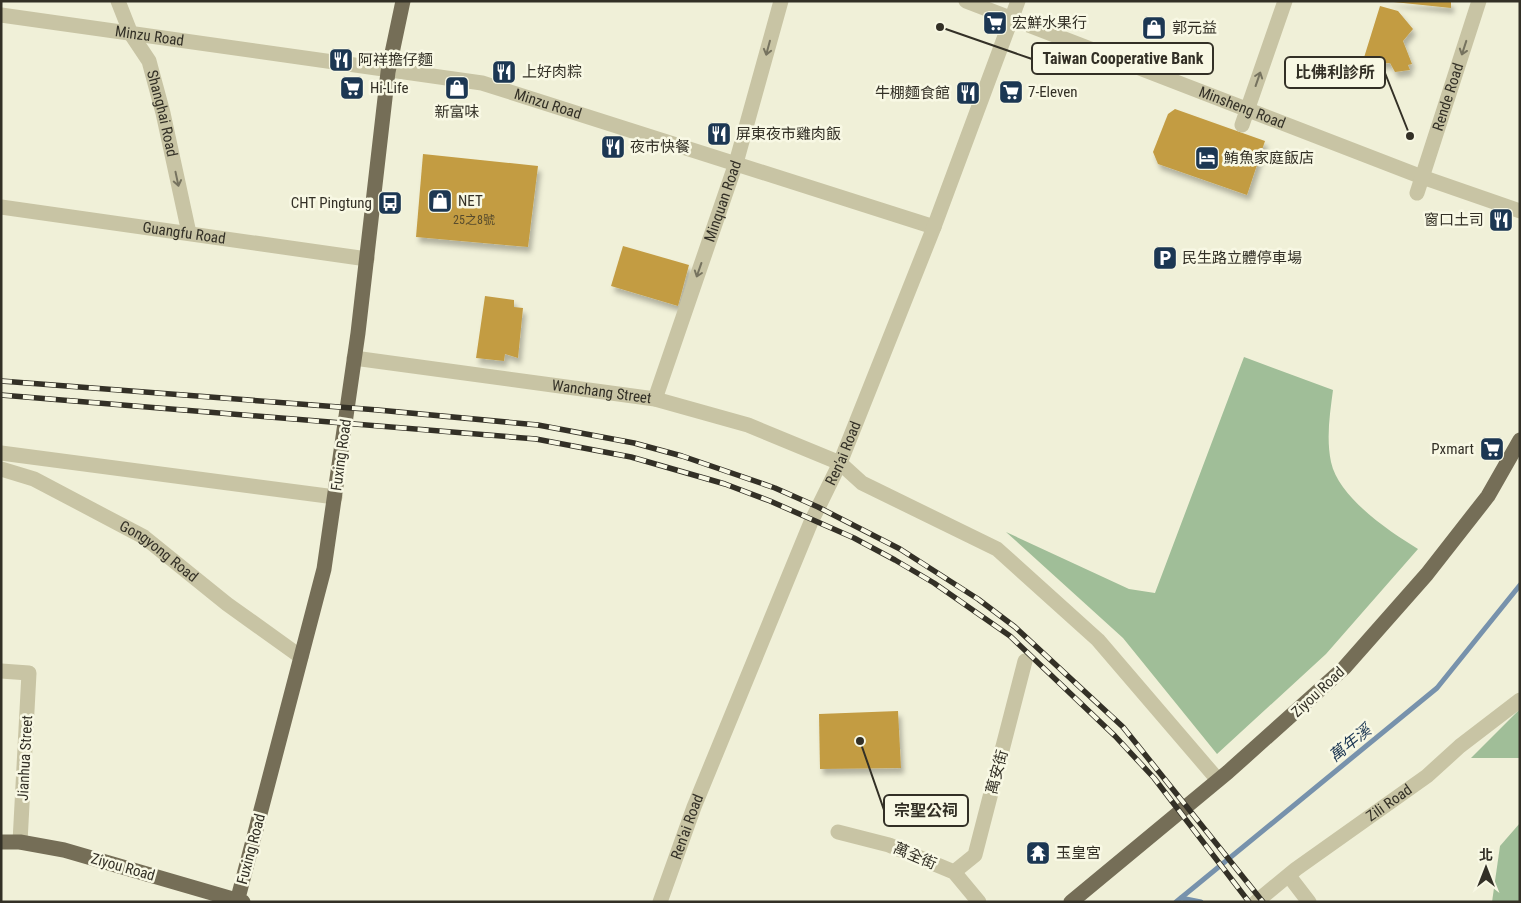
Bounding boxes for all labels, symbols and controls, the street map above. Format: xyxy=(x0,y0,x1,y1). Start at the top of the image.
supermarket icon: 宏鮮水果行 xyxy=(982,10,1008,36)
place label: 宏鮮水果行 xyxy=(1012,14,1087,32)
shop icon: 郭元益 xyxy=(1141,15,1167,41)
place label: 郭元益 xyxy=(1172,19,1217,37)
street label: Minzu Road xyxy=(114,22,185,50)
one-way arrow xyxy=(1459,39,1468,55)
one-way arrow xyxy=(762,40,772,56)
callout: Taiwan Cooperative Bank xyxy=(1032,43,1213,74)
restaurant icon: 阿祥擔仔麵 xyxy=(328,47,354,73)
text: Taiwan Cooperative Bank xyxy=(1043,49,1204,68)
place label: 阿祥擔仔麵 xyxy=(358,51,433,69)
callout: 比佛利診所 xyxy=(1285,57,1385,88)
restaurant icon: 上好肉粽 xyxy=(491,59,517,85)
street label: Rende Road xyxy=(1429,61,1467,133)
place label: 上好肉粽 xyxy=(522,63,582,81)
text: 比佛利診所 xyxy=(1295,63,1375,82)
street label: Shanghai Road xyxy=(143,68,181,158)
one-way arrow xyxy=(1254,71,1263,87)
supermarket icon: Hi-Life xyxy=(339,75,365,101)
shop icon: 新富味 xyxy=(444,75,470,101)
place label: Hi-Life xyxy=(370,79,409,97)
supermarket icon: 7-Eleven xyxy=(998,79,1024,105)
restaurant icon: 牛棚麵食館 xyxy=(955,80,981,106)
place label: 7-Eleven xyxy=(1028,83,1078,101)
street label: Minsheng Road xyxy=(1196,83,1288,132)
place label: 牛棚麵食館 xyxy=(875,84,950,102)
street label: Minzu Road xyxy=(512,85,584,123)
place label: 新富味 xyxy=(434,103,480,121)
restaurant icon: 屏東夜市雞肉飯 xyxy=(706,121,732,147)
place label: 屏東夜市雞肉飯 xyxy=(736,125,841,143)
restaurant icon: 夜市快餐 xyxy=(600,134,626,160)
place label: 夜市快餐 xyxy=(630,138,690,156)
hotel icon: 鮪魚家庭飯店 xyxy=(1194,145,1220,171)
place label: 鮪魚家庭飯店 xyxy=(1224,149,1314,167)
street label: Minquan Road xyxy=(701,158,745,244)
one-way arrow xyxy=(173,170,183,186)
shop icon: NET xyxy=(427,188,453,214)
bus stop icon: CHT Pingtung xyxy=(377,190,403,216)
place label: NET xyxy=(458,192,483,210)
place label: CHT Pingtung xyxy=(291,194,372,212)
restaurant icon: 窗口土司 xyxy=(1488,207,1514,233)
place label: 窗口土司 xyxy=(1424,211,1484,229)
house number: 25之8號 xyxy=(453,213,495,227)
street label: Guangfu Road xyxy=(142,218,227,248)
parking icon: 民生路立體停車場 xyxy=(1152,245,1178,271)
place label: 民生路立體停車場 xyxy=(1182,249,1302,267)
one-way arrow xyxy=(694,262,703,278)
street label: Wanchang Street xyxy=(551,376,653,407)
street label: Fuxing Road xyxy=(327,418,355,492)
street label: Ren'ai Road xyxy=(821,419,865,488)
supermarket icon: Pxmart xyxy=(1479,436,1505,462)
place label: Pxmart xyxy=(1431,440,1474,458)
street label: Gongyong Road xyxy=(116,517,202,586)
street label: Ziyou Road xyxy=(1288,663,1348,721)
street label: Jianhua Street xyxy=(14,715,36,801)
water label: 萬年溪 xyxy=(1325,719,1376,765)
street label: 萬安街 xyxy=(982,748,1012,796)
street label: Zili Road xyxy=(1363,781,1415,825)
street label: Ren'ai Road xyxy=(667,791,707,862)
callout: 宗聖公祠 xyxy=(884,795,968,826)
text: 宗聖公祠 xyxy=(894,801,958,820)
street label: Fuxing Road xyxy=(233,812,269,886)
street label: 萬全街 xyxy=(891,839,939,873)
temple icon: 玉皇宮 xyxy=(1025,840,1051,866)
north arrow xyxy=(1461,843,1511,893)
place label: 玉皇宮 xyxy=(1056,844,1101,862)
text: 北 xyxy=(1479,847,1493,863)
street label: Ziyou Road xyxy=(89,849,157,885)

